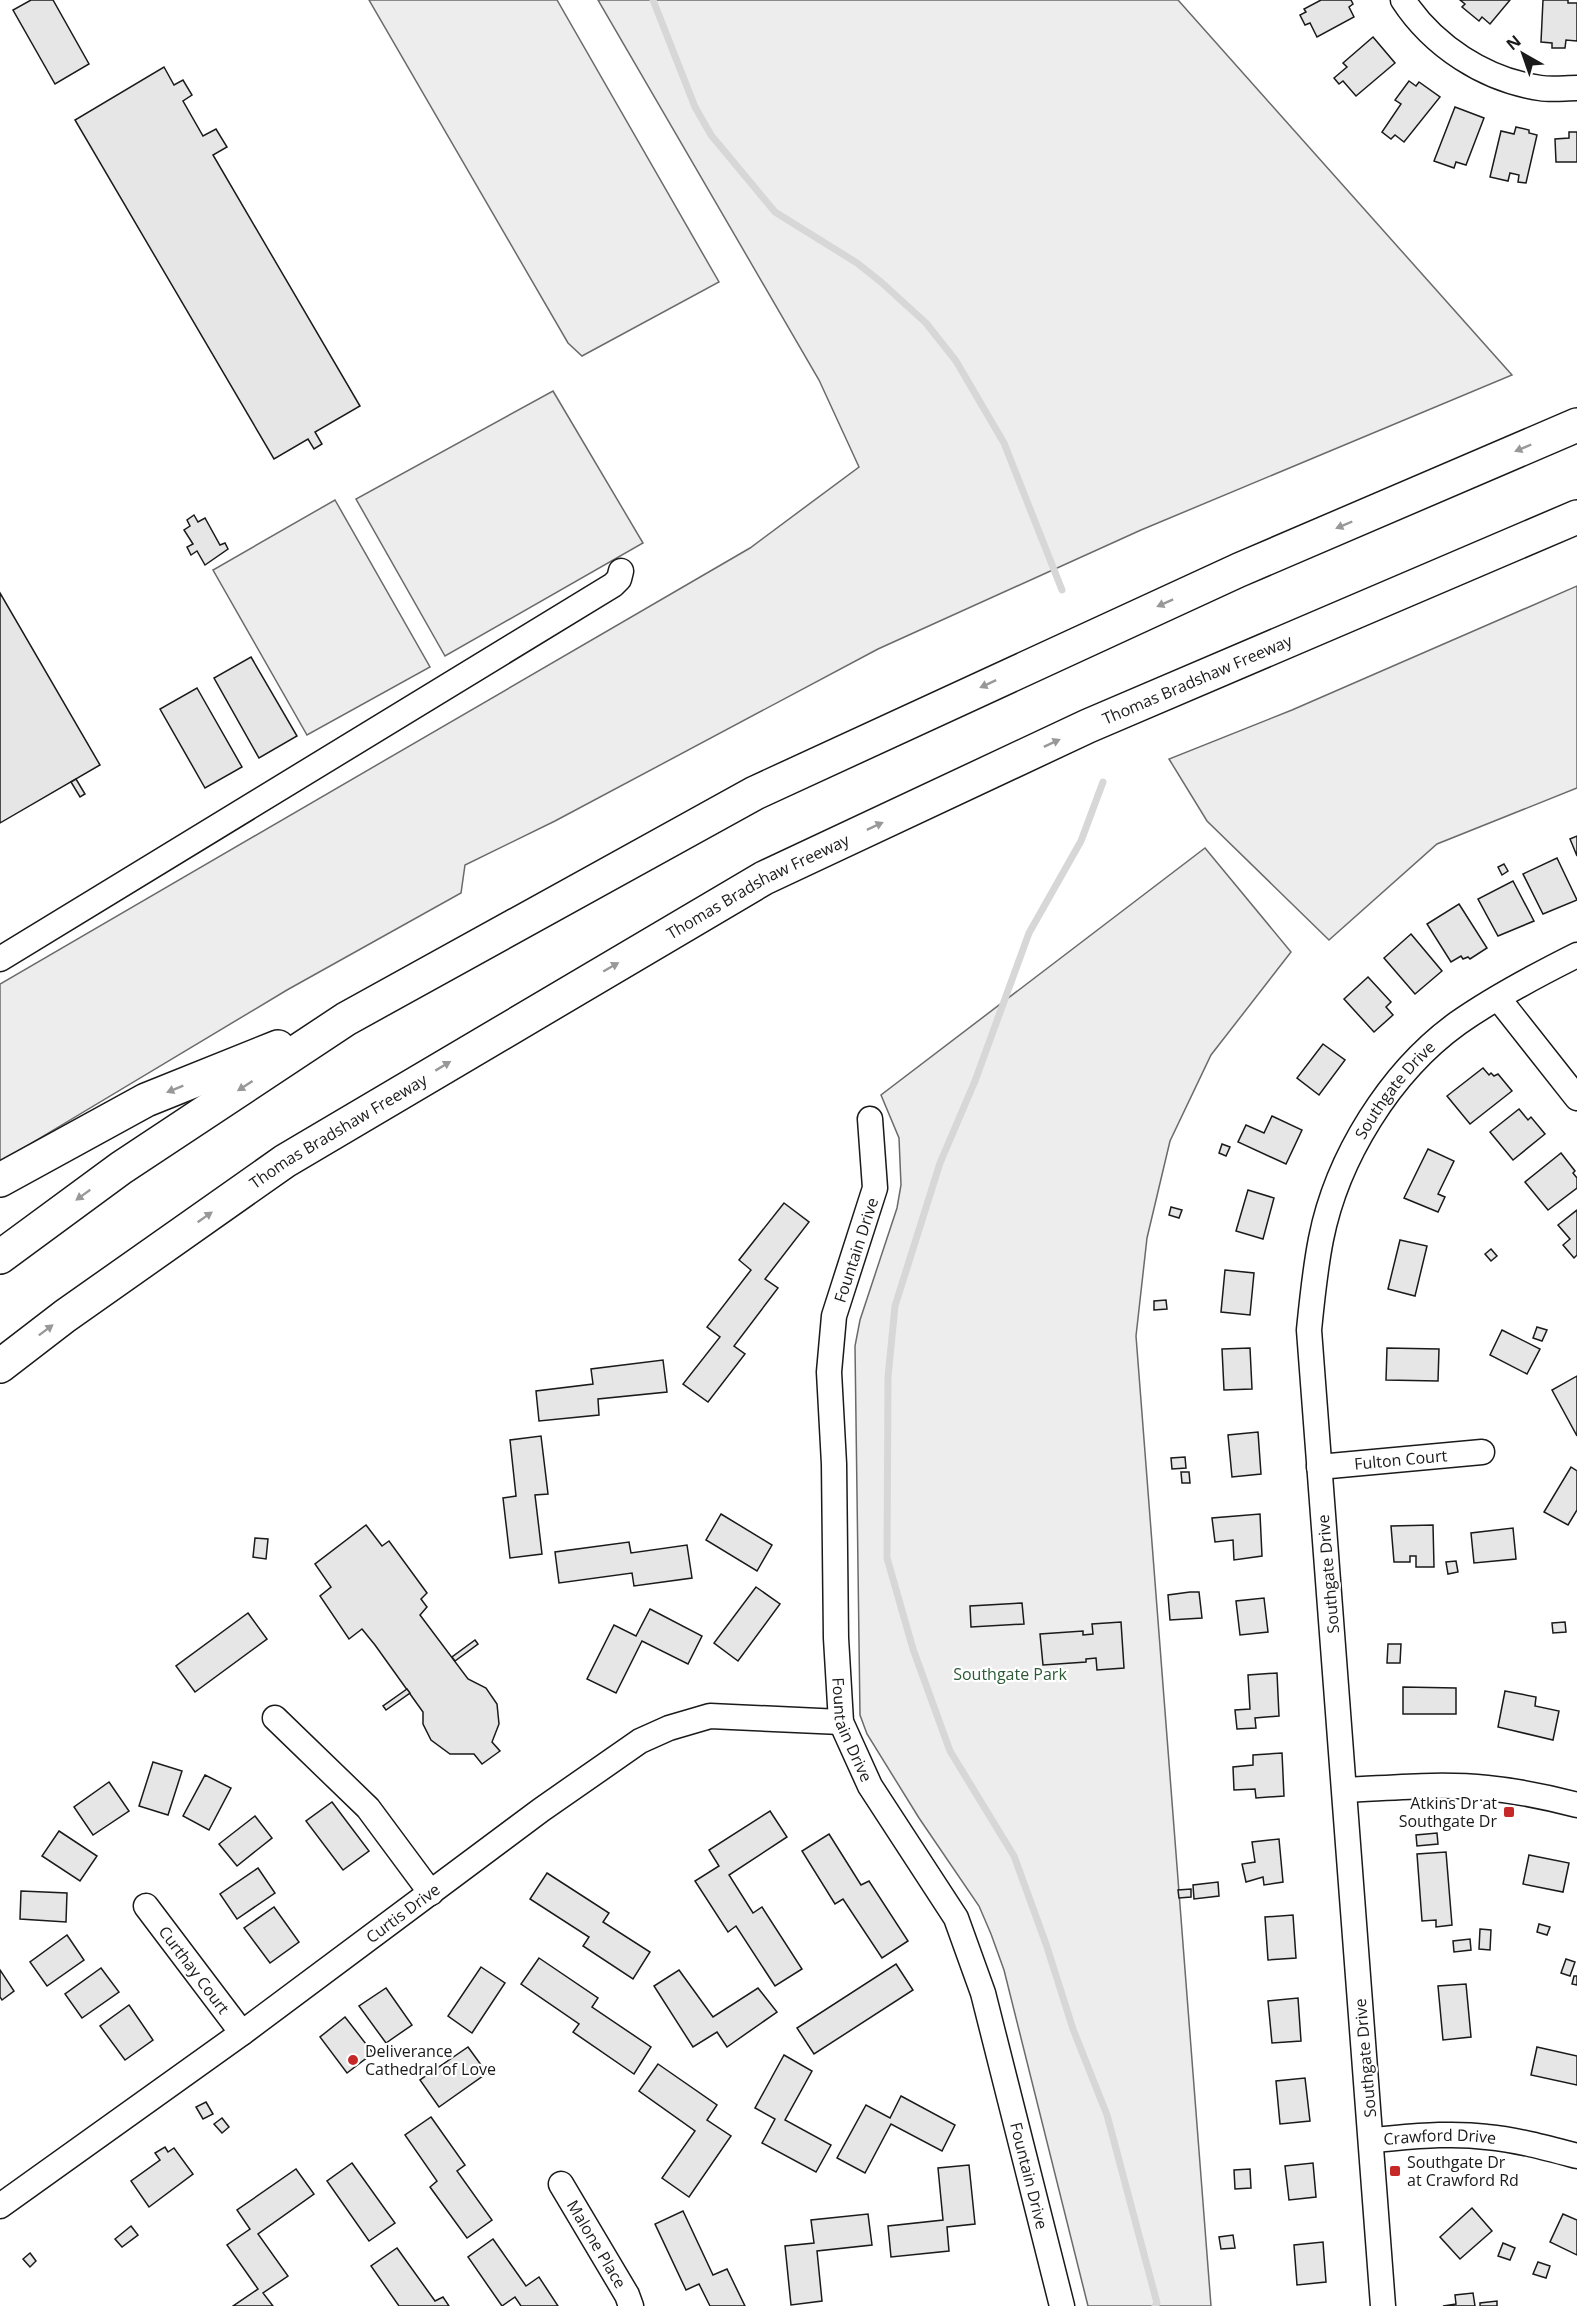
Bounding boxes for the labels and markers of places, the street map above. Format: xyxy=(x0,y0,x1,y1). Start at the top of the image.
place label: Atkins Dr at Southgate Dr xyxy=(1399,1792,1497,1832)
marker: Atkins Dr at Southgate Dr xyxy=(1502,1805,1516,1819)
place label: Deliverance Cathedral of Love xyxy=(365,2040,496,2080)
marker: Deliverance Cathedral of Love xyxy=(346,2053,360,2067)
place label: Southgate Dr at Crawford Rd xyxy=(1407,2151,1519,2191)
marker: Southgate Dr at Crawford Rd xyxy=(1388,2164,1402,2178)

